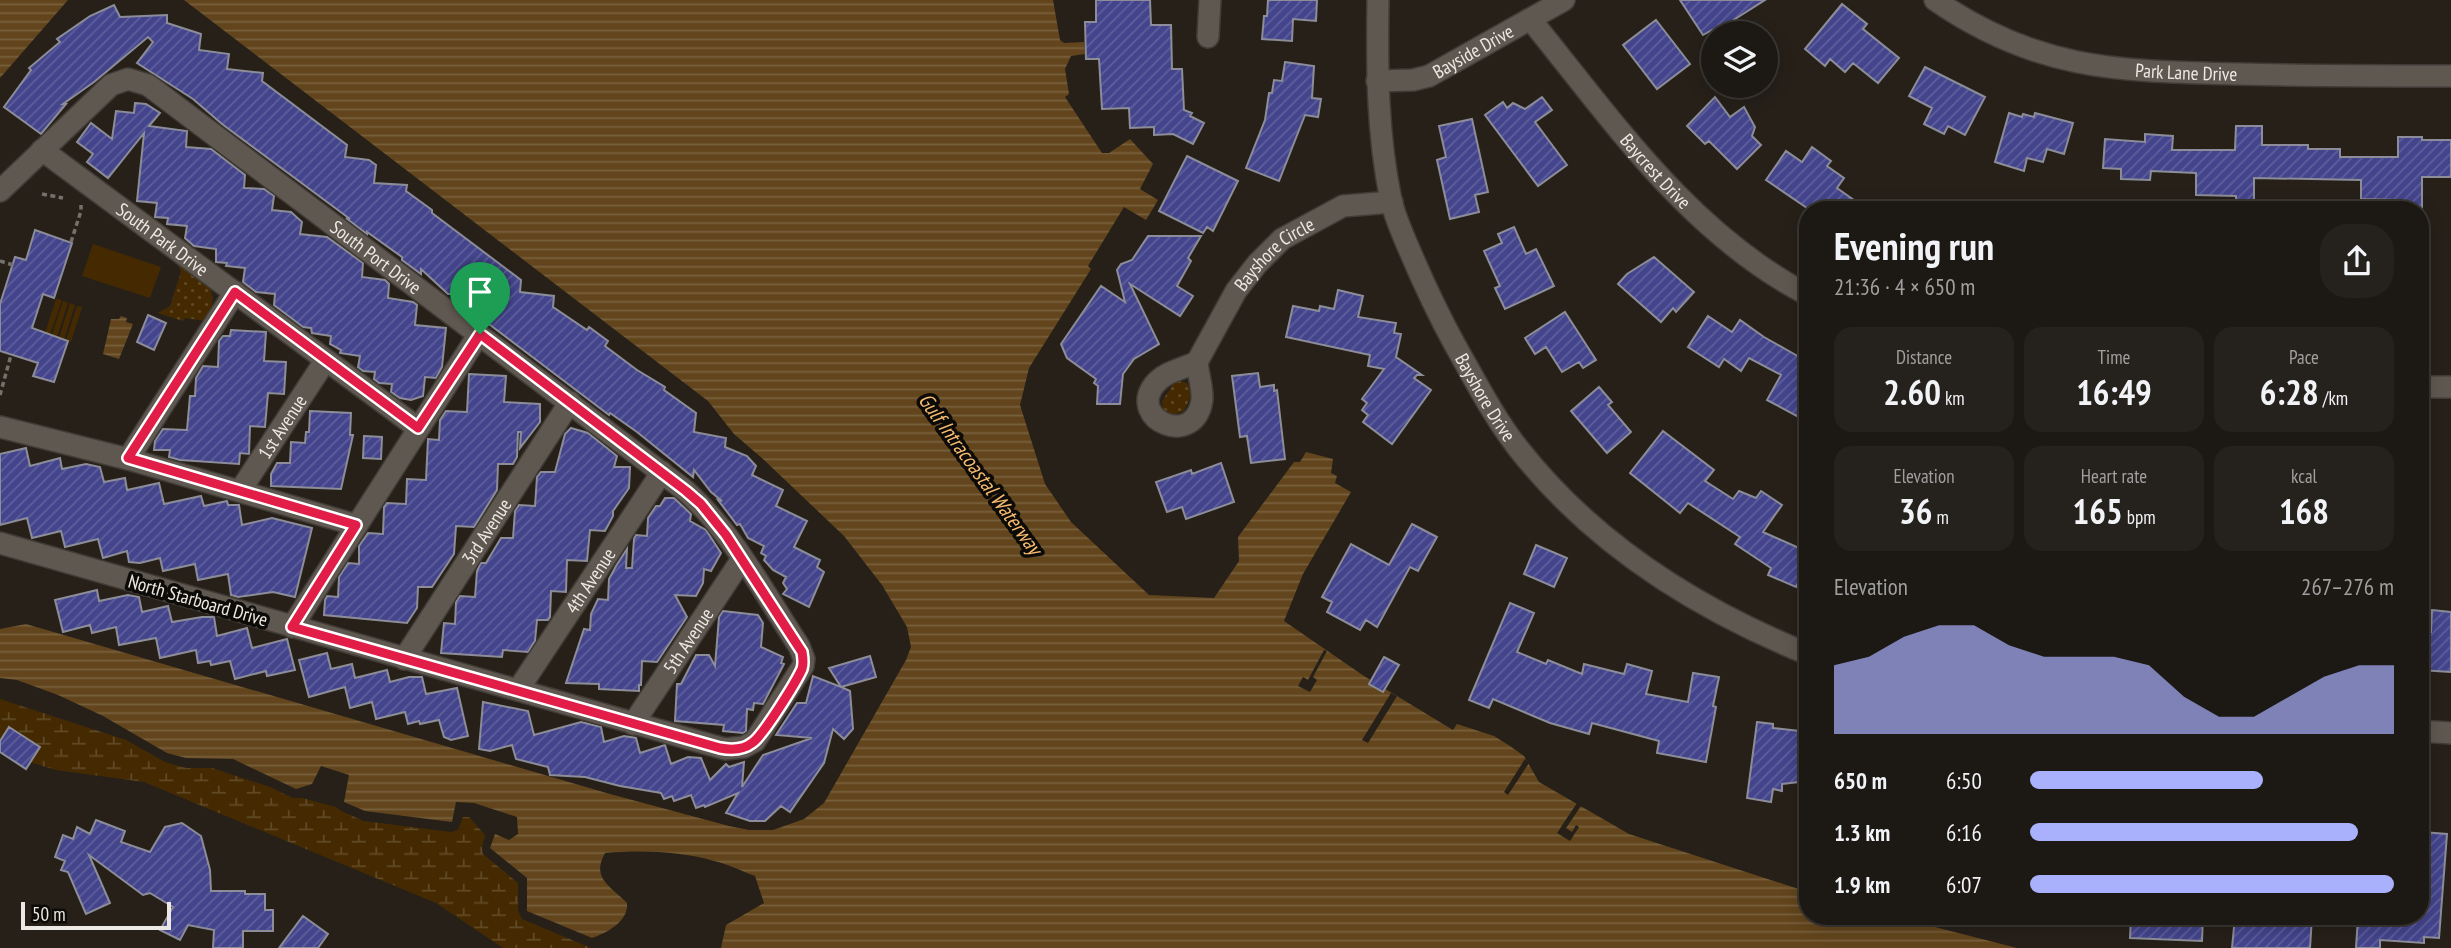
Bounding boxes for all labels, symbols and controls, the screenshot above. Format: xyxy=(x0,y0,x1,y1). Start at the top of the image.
street label: Bayside Drive xyxy=(1428,19,1518,84)
map controls xyxy=(1701,21,1778,98)
button: layers xyxy=(1701,21,1778,98)
street label: Park Lane Drive xyxy=(2134,58,2238,86)
street label: Baycrest Drive xyxy=(1615,129,1696,214)
street label: South Park Drive xyxy=(112,197,214,281)
street label: Bayshore Circle xyxy=(1229,212,1319,296)
street label: South Port Drive xyxy=(326,215,426,299)
text: Evening run xyxy=(1834,221,1994,270)
button: share xyxy=(2320,224,2394,298)
pin xyxy=(450,262,510,334)
text: 21:36 · 4 × 650 m xyxy=(1834,272,1975,301)
icon: arrive xyxy=(461,273,499,311)
text: Distance xyxy=(1896,345,1952,369)
text: Time xyxy=(2098,345,2130,369)
text: Pace xyxy=(2289,345,2319,369)
street label: Bayshore Drive xyxy=(1450,349,1521,446)
text: 2.60 xyxy=(1883,369,1941,415)
text: 16:49 xyxy=(2076,369,2152,415)
text: 6:28 xyxy=(2260,369,2319,415)
text: km xyxy=(1941,386,1965,410)
text: /km xyxy=(2319,386,2348,410)
water label: Gulf Intracoastal Waterway xyxy=(913,387,1050,562)
street label: 1st Avenue xyxy=(252,390,312,463)
text: Elevation xyxy=(1894,464,1954,488)
text: Heart rate xyxy=(2081,464,2147,488)
text: kcal xyxy=(2291,464,2317,488)
text: 36 xyxy=(1899,488,1933,534)
text: 165 xyxy=(2072,488,2123,534)
text: 168 xyxy=(2279,488,2329,534)
street label: 3rd Avenue xyxy=(456,494,517,569)
text: m xyxy=(1933,505,1949,529)
text: bpm xyxy=(2123,505,2156,529)
street label: 4th Avenue xyxy=(560,543,621,618)
street label: North Starboard Drive xyxy=(126,569,271,631)
text: Elevation xyxy=(1834,572,1908,601)
text: 267–276 m xyxy=(2301,572,2394,601)
street label: 5th Avenue xyxy=(658,603,719,678)
text: 650 m xyxy=(1834,766,1887,795)
text: 6:50 xyxy=(1946,766,1982,795)
text: 1.3 km xyxy=(1834,818,1890,847)
text: 6:16 xyxy=(1946,818,1982,847)
text: 1.9 km xyxy=(1834,870,1890,899)
text: 6:07 xyxy=(1946,870,1982,899)
scale bar xyxy=(21,899,172,931)
text: 50 m xyxy=(32,902,66,926)

